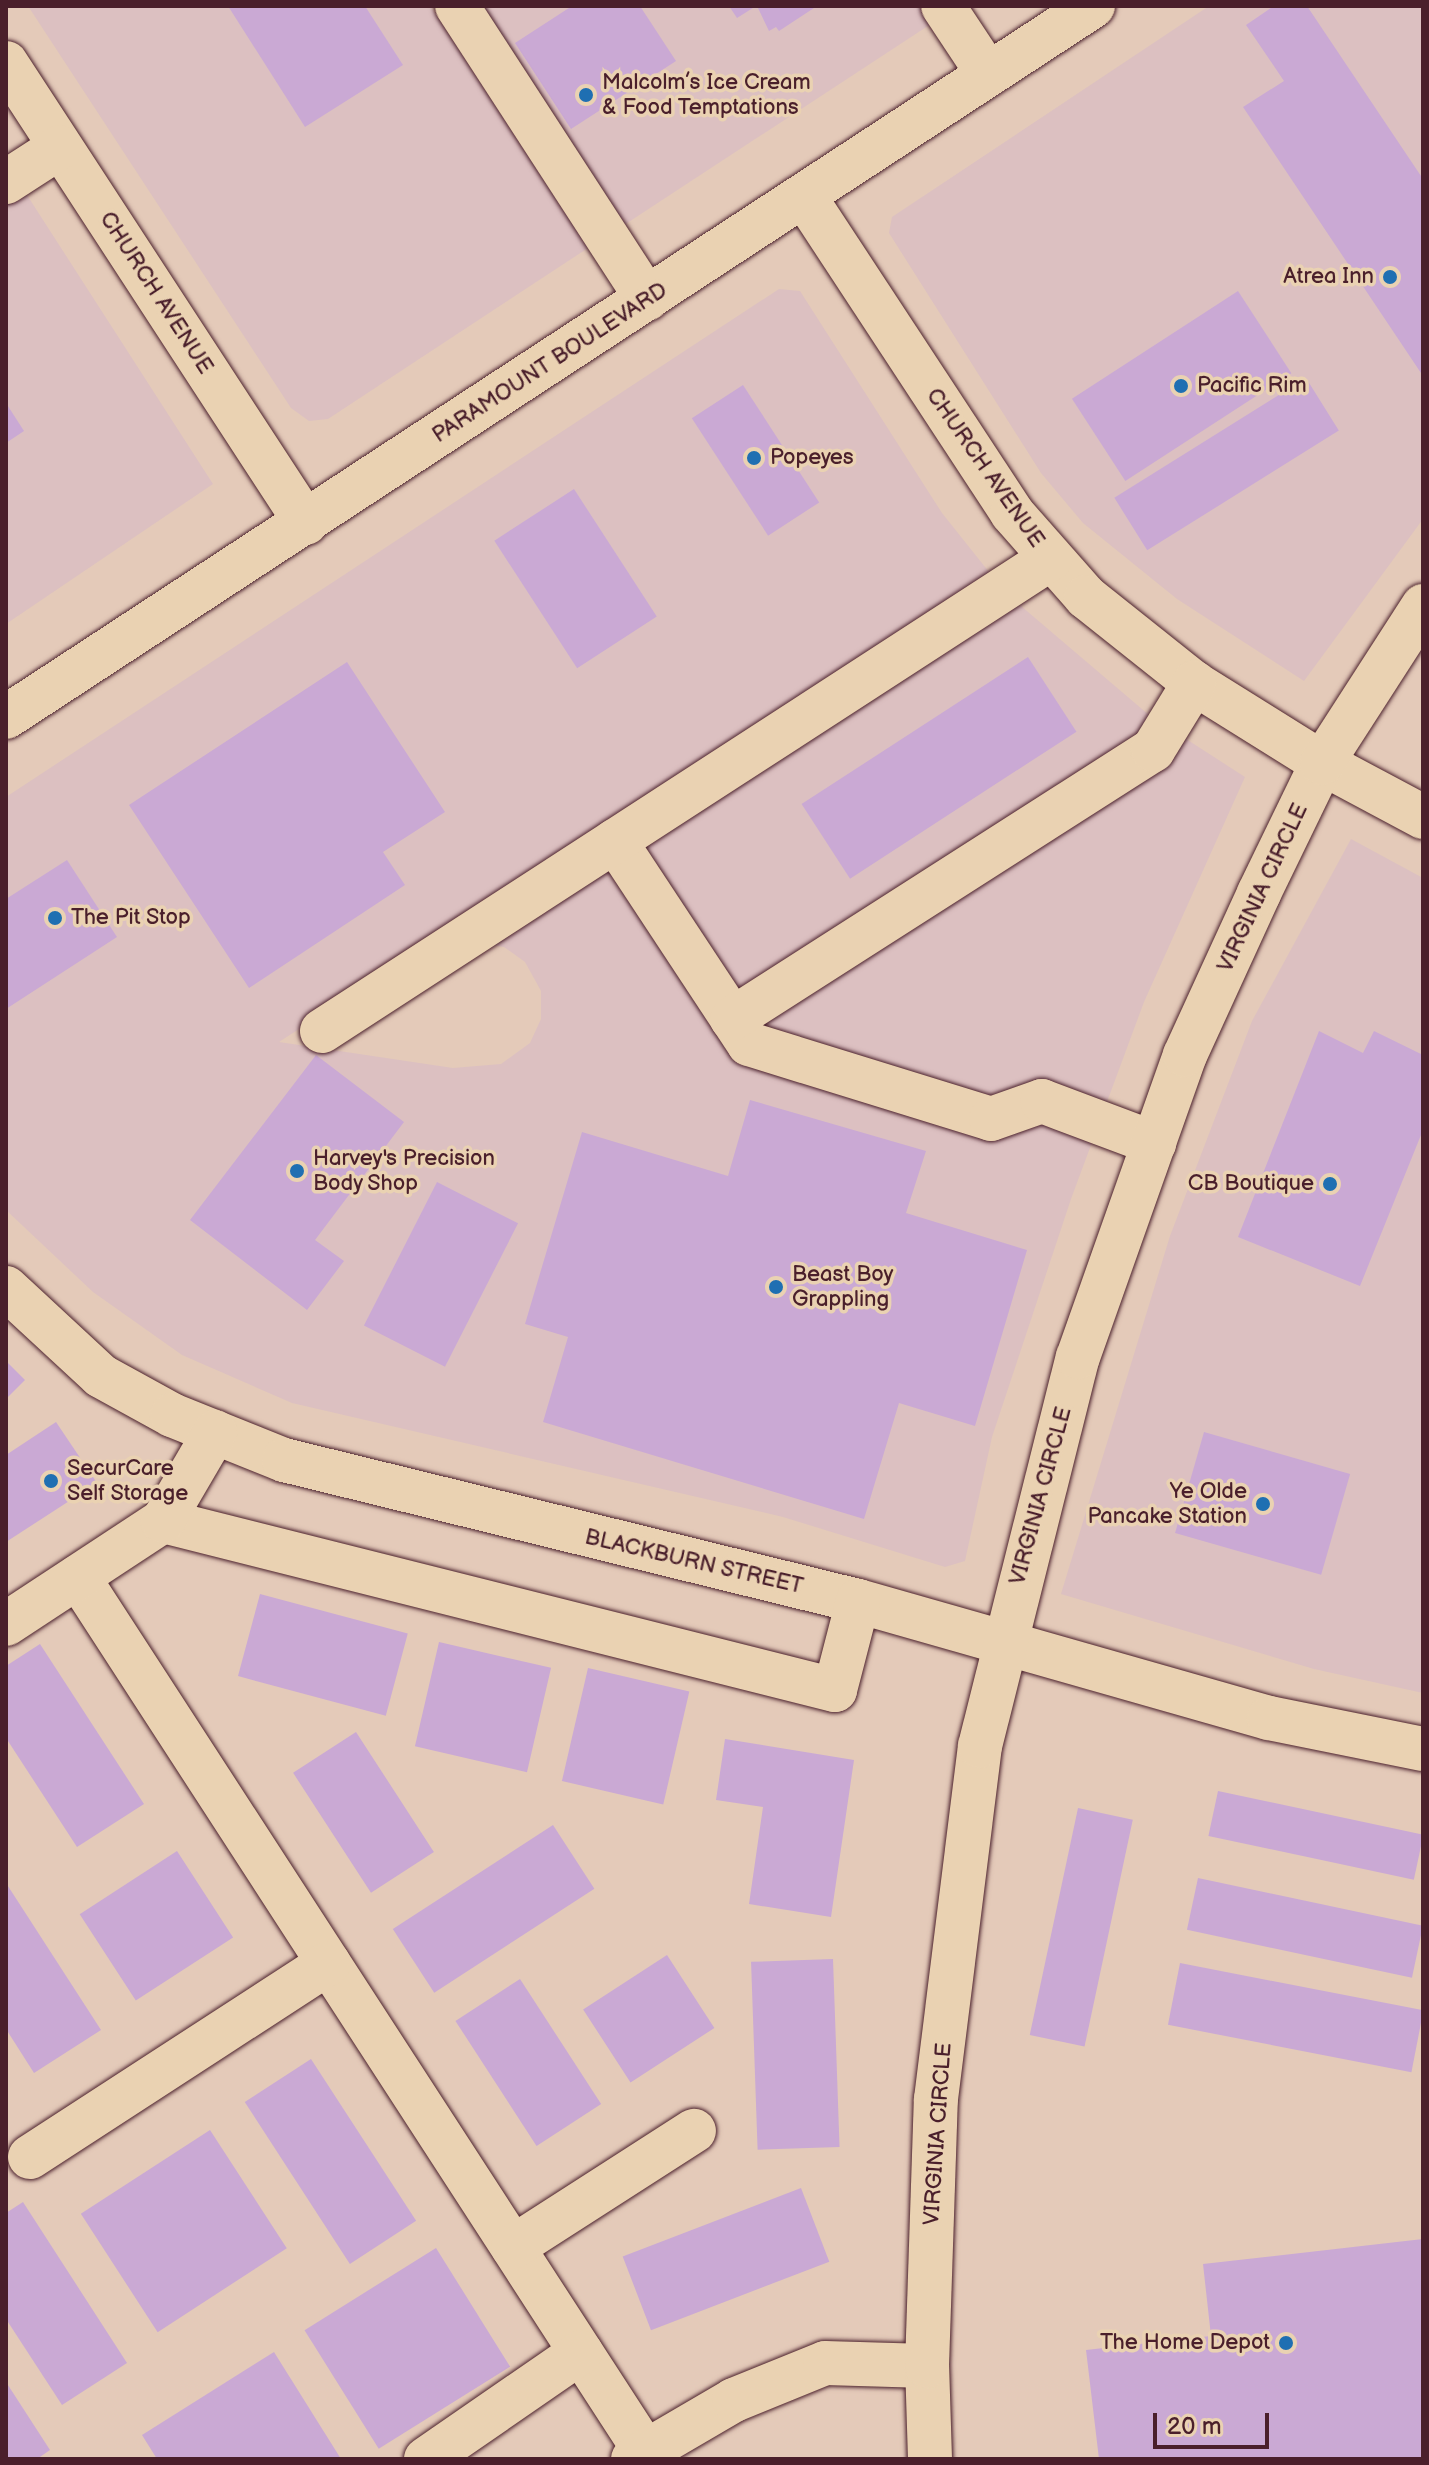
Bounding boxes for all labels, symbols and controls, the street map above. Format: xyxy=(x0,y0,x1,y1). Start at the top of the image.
place label: Malcolm’s Ice Cream & Food Temptations xyxy=(602,69,811,120)
marker: Malcolm’s Ice Cream & Food Temptations xyxy=(577,86,595,104)
street label: CHURCH AVENUE xyxy=(94,207,218,379)
place label: Atrea Inn xyxy=(1283,264,1374,290)
marker: Atrea Inn xyxy=(1381,268,1399,286)
street label: PARAMOUNT BOULEVARD xyxy=(428,277,672,449)
place label: Pacific Rim xyxy=(1197,373,1307,399)
marker: Pacific Rim xyxy=(1172,377,1190,395)
street label: CHURCH AVENUE xyxy=(920,383,1050,553)
place label: Popeyes xyxy=(770,445,854,471)
marker: Popeyes xyxy=(745,449,763,467)
street label: VIRGINIA CIRCLE xyxy=(1212,799,1314,977)
place label: The Pit Stop xyxy=(71,905,191,931)
marker: The Pit Stop xyxy=(46,909,64,927)
place label: Harvey's Precision Body Shop xyxy=(313,1145,495,1196)
marker: Harvey's Precision Body Shop xyxy=(288,1162,306,1180)
place label: CB Boutique xyxy=(1188,1171,1314,1197)
marker: CB Boutique xyxy=(1321,1175,1339,1193)
place label: Beast Boy Grappling xyxy=(792,1261,893,1312)
marker: Beast Boy Grappling xyxy=(767,1278,785,1296)
street label: VIRGINIA CIRCLE xyxy=(1005,1404,1077,1588)
place label: SecurCare Self Storage xyxy=(67,1455,189,1506)
marker: SecurCare Self Storage xyxy=(42,1472,60,1490)
place label: Ye Olde Pancake Station xyxy=(1087,1478,1247,1530)
marker: Ye Olde Pancake Station xyxy=(1254,1495,1272,1513)
street label: BLACKBURN STREET xyxy=(582,1524,806,1600)
street label: VIRGINIA CIRCLE xyxy=(918,2042,958,2226)
place label: The Home Depot xyxy=(1100,2330,1270,2356)
marker: The Home Depot xyxy=(1277,2334,1295,2352)
scale bar xyxy=(1157,2397,1273,2447)
text: 20 m xyxy=(1167,2412,1222,2441)

